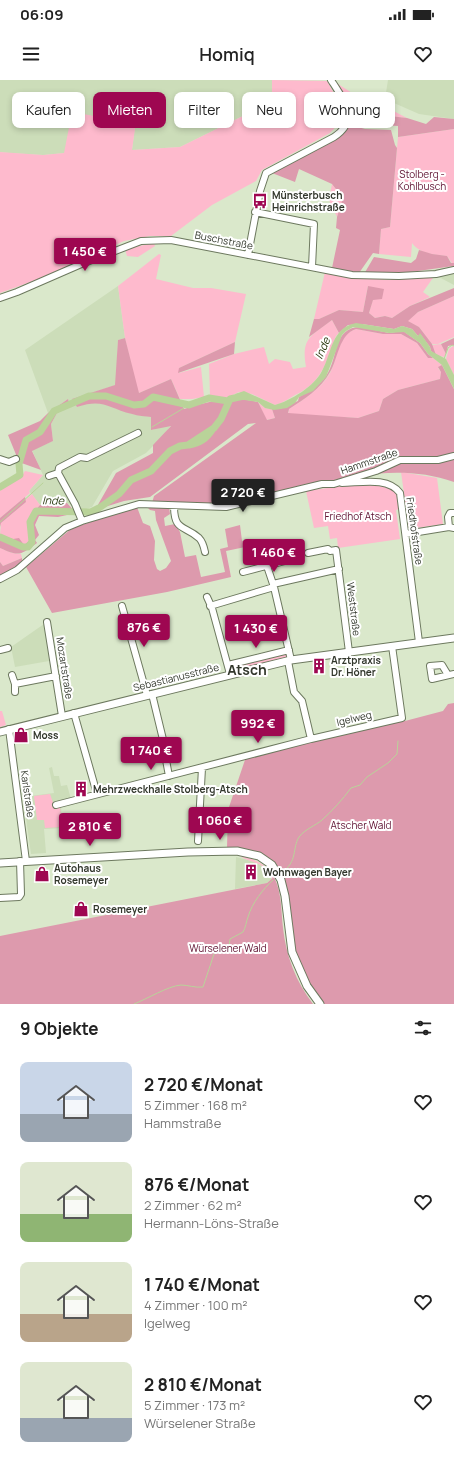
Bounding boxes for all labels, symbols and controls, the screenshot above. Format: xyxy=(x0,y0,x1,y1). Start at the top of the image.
text: 06:09 xyxy=(20,4,64,25)
text: Homiq xyxy=(199,42,255,66)
icon: menu xyxy=(20,43,42,65)
icon: heart xyxy=(412,43,434,65)
chip: Kaufen xyxy=(12,92,85,128)
chip: Mieten xyxy=(93,92,166,128)
chip: Filter xyxy=(174,92,234,128)
chip: Neu xyxy=(242,92,296,128)
chip: Wohnung xyxy=(304,92,395,128)
park label: Stolberg - Kohlbusch xyxy=(398,167,446,193)
place label: Münsterbusch Heinrichstraße xyxy=(272,188,345,214)
bus stop icon: Münsterbusch Heinrichstraße xyxy=(251,192,269,210)
street label: Buschstraße xyxy=(194,228,254,253)
pin: 1 450 € xyxy=(48,238,122,272)
text: 1 450 € xyxy=(63,242,107,260)
water label: Inde xyxy=(311,334,333,361)
street label: Hammstraße xyxy=(339,445,400,477)
pin: 2 720 € xyxy=(206,479,280,513)
text: 2 720 € xyxy=(220,483,266,501)
water label: Inde xyxy=(42,492,65,508)
street label: Friedhofstraße xyxy=(403,496,427,566)
park label: Friedhof Atsch xyxy=(324,509,392,523)
pin: 1 460 € xyxy=(237,539,311,573)
text: 1 460 € xyxy=(252,543,296,561)
street label: Weststraße xyxy=(344,581,364,637)
pin: 876 € xyxy=(116,614,172,648)
pin: 1 430 € xyxy=(219,615,293,649)
text: 876 € xyxy=(127,618,161,636)
text: 1 430 € xyxy=(234,619,278,637)
street label: Mozartstraße xyxy=(53,636,77,700)
place label: Arztpraxis Dr. Höner xyxy=(331,653,381,679)
building icon: Arztpraxis Dr. Höner xyxy=(310,657,328,675)
street label: Sebastianusstraße xyxy=(132,660,220,694)
district label: Atsch xyxy=(227,660,267,679)
street label: Igelweg xyxy=(335,707,373,729)
pin: 992 € xyxy=(230,710,286,744)
text: 992 € xyxy=(240,714,276,732)
shop icon: Moss xyxy=(12,726,30,744)
place label: Moss xyxy=(33,728,59,742)
pin: 1 740 € xyxy=(114,737,188,771)
text: 1 740 € xyxy=(130,741,172,759)
street label: Karlstraße xyxy=(18,770,38,819)
building icon: Mehrzweckhalle Stolberg-Atsch xyxy=(72,780,90,798)
place label: Mehrzweckhalle Stolberg-Atsch xyxy=(93,782,248,796)
pin: 1 060 € xyxy=(183,807,257,841)
text: 1 060 € xyxy=(198,811,242,829)
pin: 2 810 € xyxy=(53,813,127,847)
text: 2 810 € xyxy=(68,817,112,835)
park label: Atscher Wald xyxy=(330,818,392,832)
place label: Autohaus Rosemeyer xyxy=(54,861,108,887)
building icon: Wohnwagen Bayer xyxy=(242,863,260,881)
shop icon: Autohaus Rosemeyer xyxy=(33,865,51,883)
place label: Wohnwagen Bayer xyxy=(263,865,352,879)
shop icon: Rosemeyer xyxy=(72,900,90,918)
place label: Rosemeyer xyxy=(93,902,147,916)
park label: Würselener Wald xyxy=(189,941,267,955)
text: 9 Objekte xyxy=(20,1017,99,1040)
icon: filters xyxy=(412,1017,434,1039)
text: 2 720 €/Monat xyxy=(144,1073,263,1096)
icon: home xyxy=(52,1078,100,1126)
icon: heart xyxy=(412,1091,434,1113)
text: 5 Zimmer · 168 m² xyxy=(144,1096,247,1114)
text: Hammstraße xyxy=(144,1114,221,1132)
text: 876 €/Monat xyxy=(144,1173,249,1196)
icon: home xyxy=(52,1178,100,1226)
icon: heart xyxy=(412,1191,434,1213)
text: 2 Zimmer · 62 m² xyxy=(144,1196,242,1214)
text: Hermann-Löns-Straße xyxy=(144,1214,279,1232)
text: 1 740 €/Monat xyxy=(144,1273,260,1296)
icon: home xyxy=(52,1278,100,1326)
icon: heart xyxy=(412,1291,434,1313)
text: 4 Zimmer · 100 m² xyxy=(144,1296,247,1314)
text: Igelweg xyxy=(144,1314,190,1332)
text: 2 810 €/Monat xyxy=(144,1373,262,1396)
icon: home xyxy=(52,1378,100,1426)
icon: heart xyxy=(412,1391,434,1413)
text: 5 Zimmer · 173 m² xyxy=(144,1396,245,1414)
text: Würselener Straße xyxy=(144,1414,256,1432)

